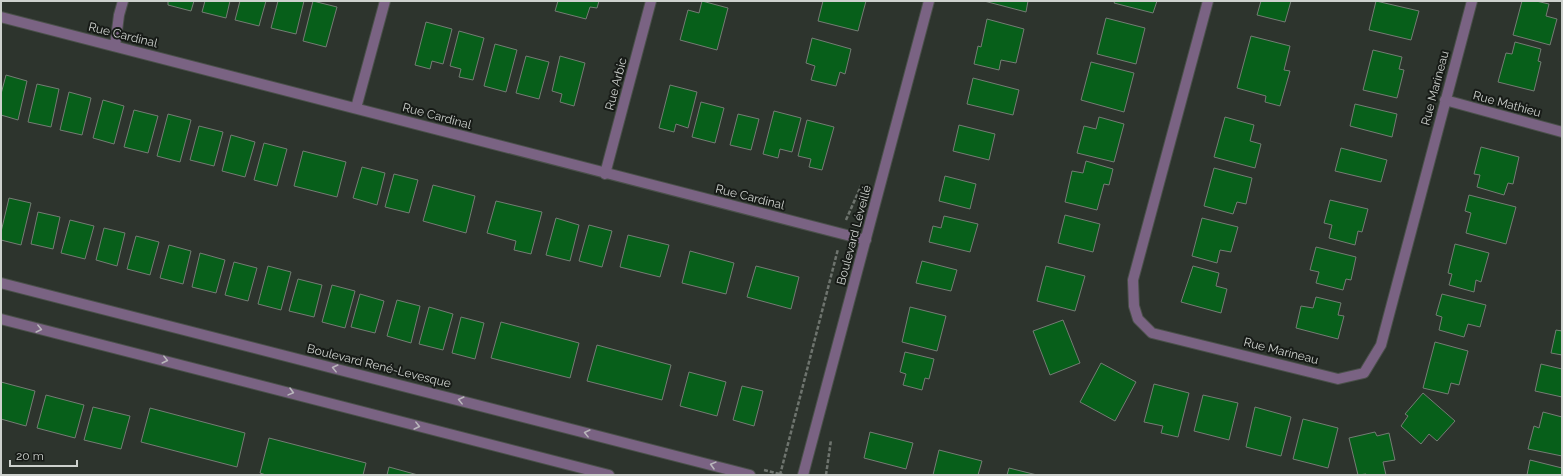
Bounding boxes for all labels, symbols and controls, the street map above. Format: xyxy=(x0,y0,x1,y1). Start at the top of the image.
street label: Rue Cardinal xyxy=(87,20,160,51)
street label: Rue Marineau xyxy=(1418,49,1452,127)
street label: Rue Arbic xyxy=(602,56,630,112)
street label: Rue Mathieu xyxy=(1472,88,1542,120)
street label: Rue Cardinal xyxy=(401,100,474,132)
street label: Rue Cardinal xyxy=(714,182,787,213)
street label: Boulevard Léveillé xyxy=(834,183,874,287)
one-way arrow xyxy=(36,324,42,332)
street label: Rue Marineau xyxy=(1242,335,1320,367)
street label: Boulevard René-Levesque xyxy=(306,341,452,391)
one-way arrow xyxy=(162,356,168,364)
one-way arrow xyxy=(332,364,339,373)
one-way arrow xyxy=(288,388,294,396)
one-way arrow xyxy=(458,397,464,405)
one-way arrow xyxy=(413,421,420,429)
one-way arrow xyxy=(583,429,590,437)
scale bar xyxy=(10,442,77,468)
text: 20 m xyxy=(16,449,44,463)
one-way arrow xyxy=(709,461,716,470)

